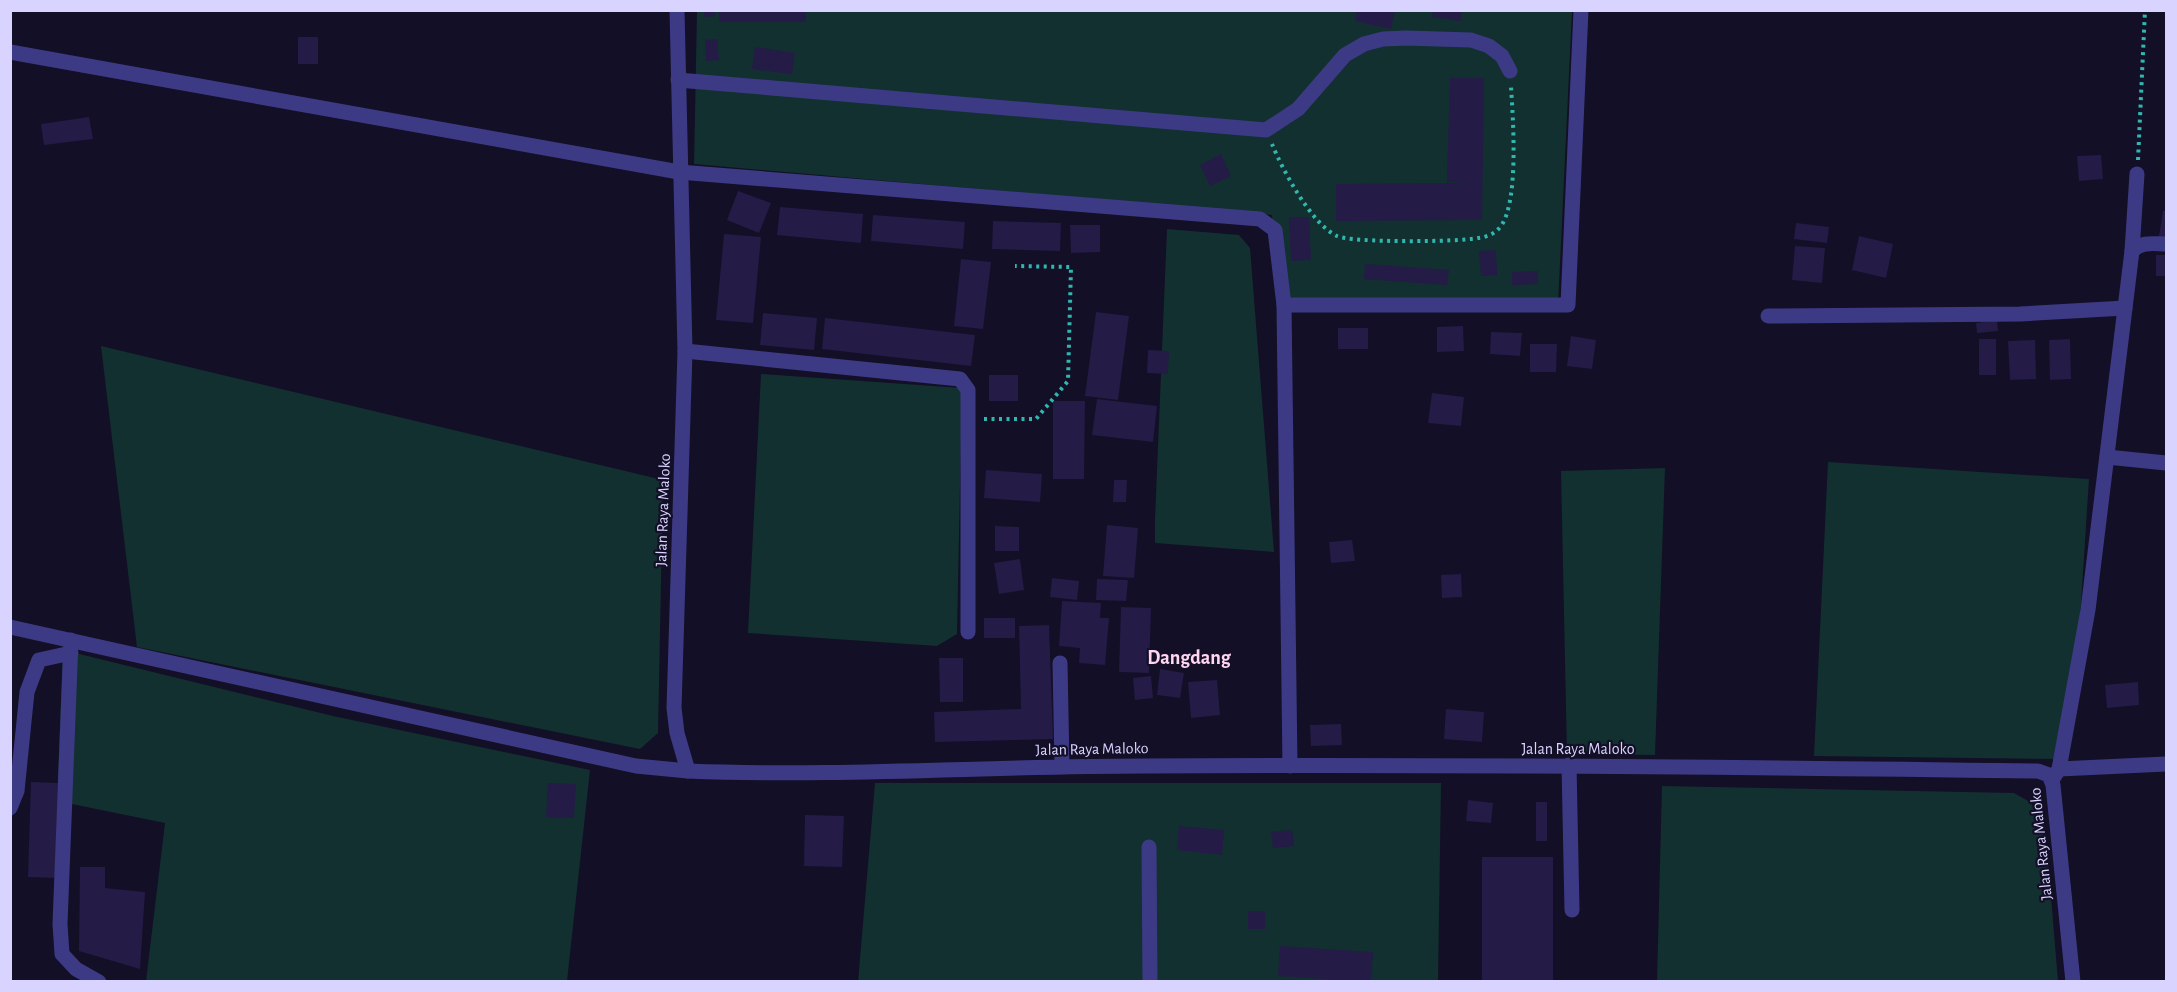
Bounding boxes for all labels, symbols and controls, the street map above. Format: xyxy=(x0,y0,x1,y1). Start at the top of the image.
street label: Jalan Raya Maloko xyxy=(653,453,674,567)
district label: Dangdang xyxy=(1147,648,1232,668)
street label: Jalan Raya Maloko xyxy=(1035,740,1149,759)
street label: Jalan Raya Maloko xyxy=(1521,741,1635,758)
street label: Jalan Raya Maloko xyxy=(2027,787,2056,901)

